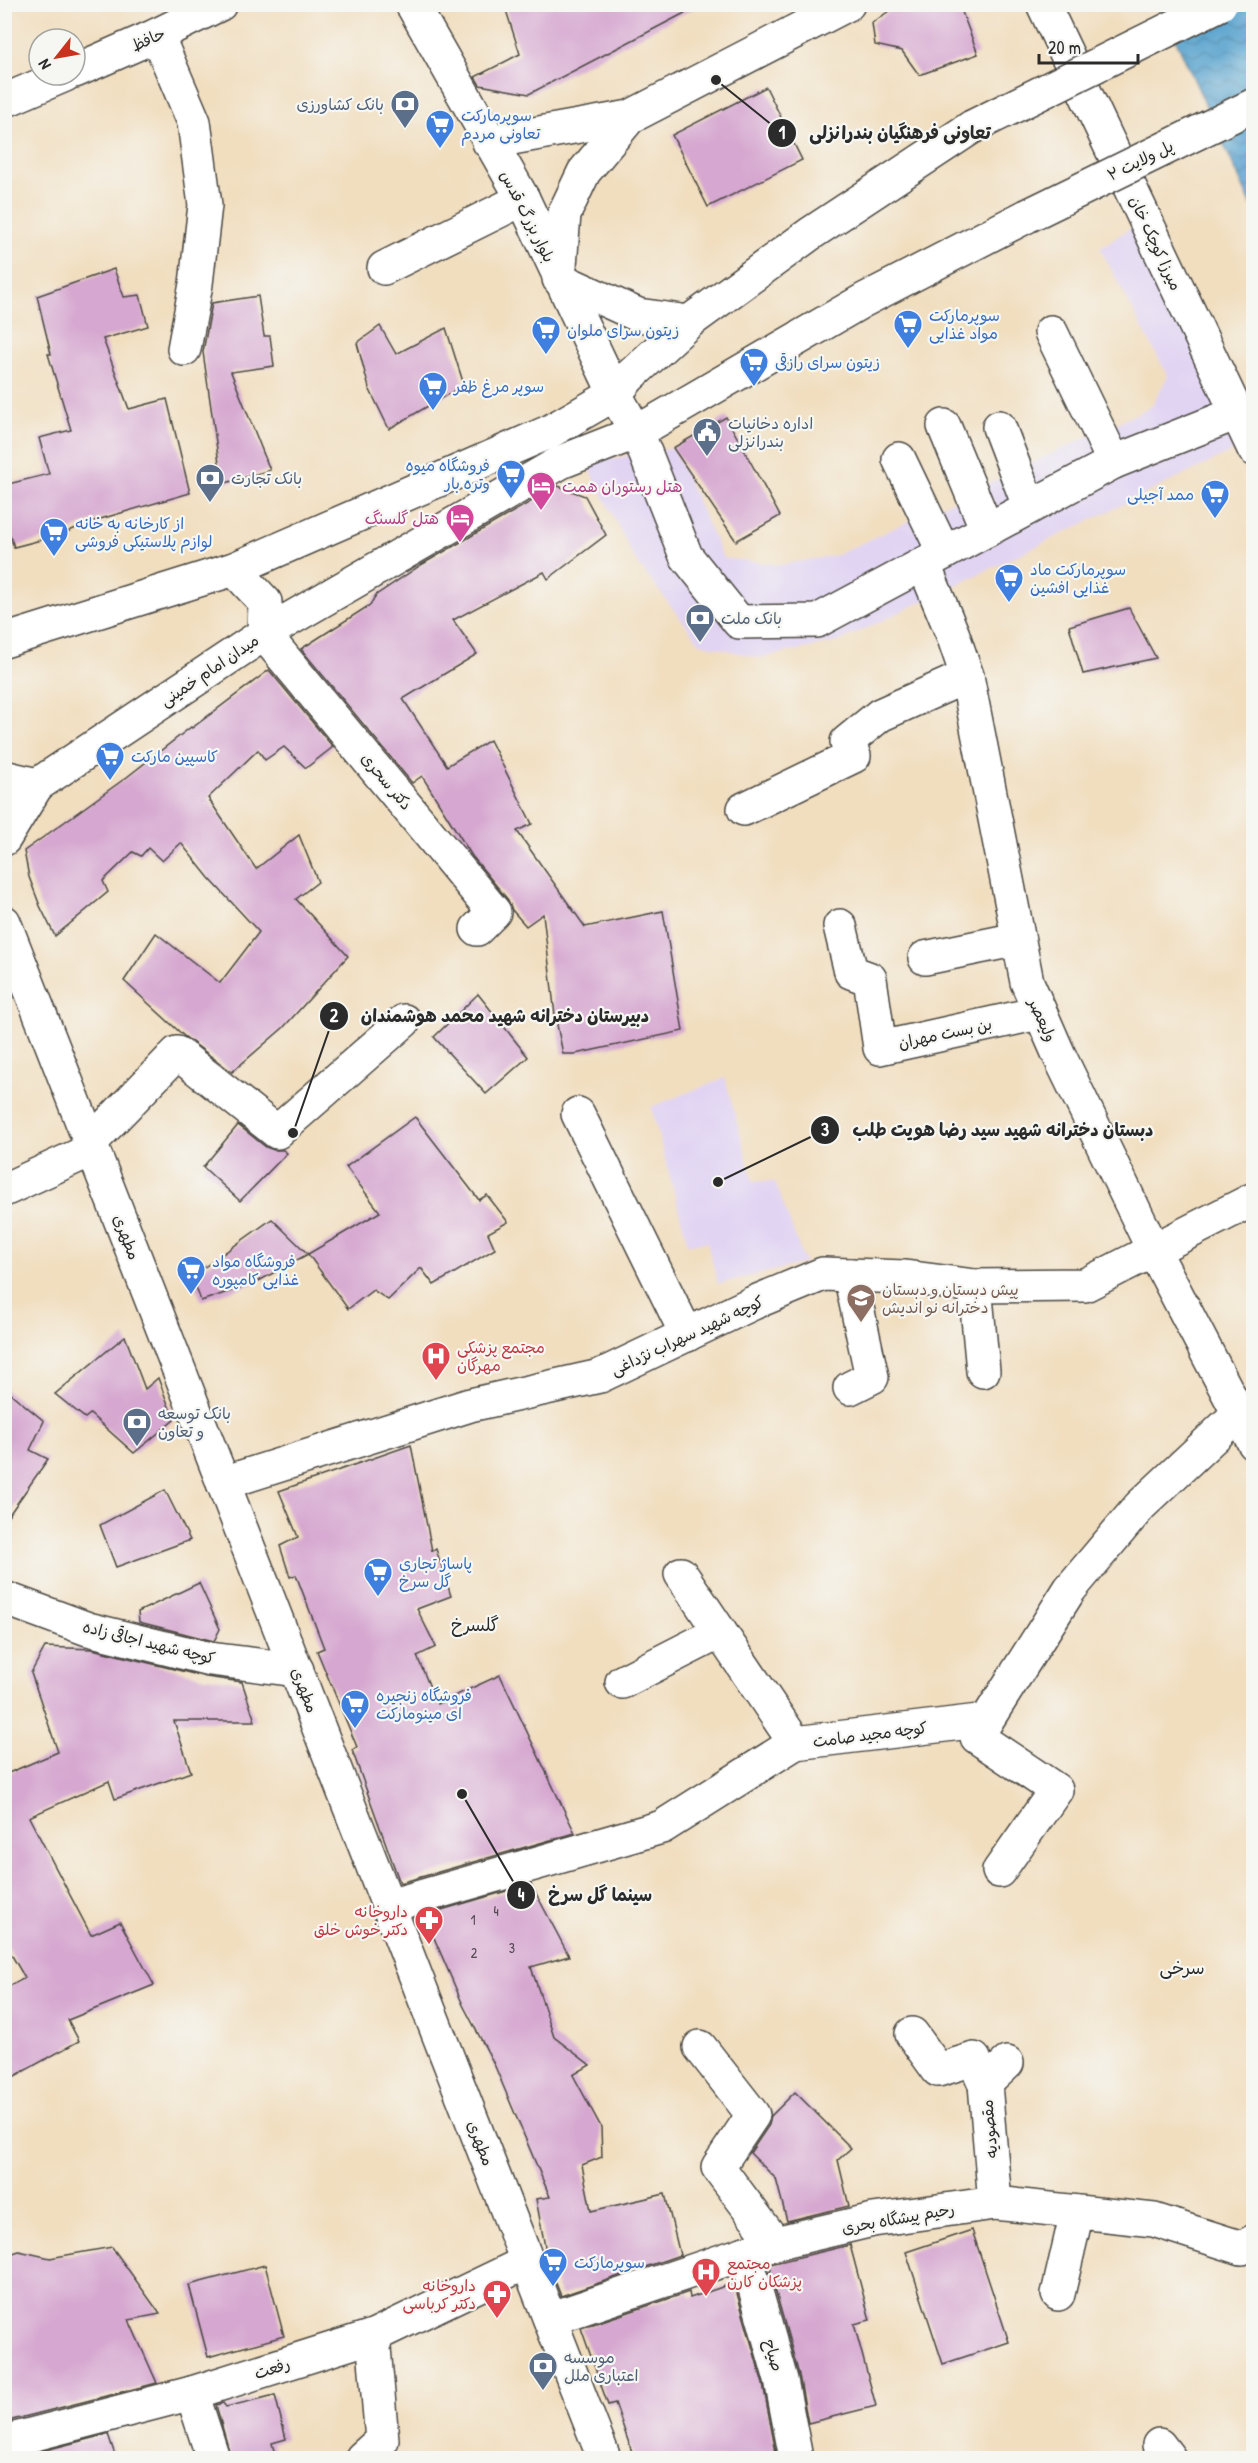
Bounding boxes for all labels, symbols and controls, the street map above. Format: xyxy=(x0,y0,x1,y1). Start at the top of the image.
street label: حافظ xyxy=(127,22,169,56)
north arrow xyxy=(27,27,87,87)
scale bar xyxy=(1039,27,1138,65)
text: 20 m xyxy=(1048,35,1081,60)
text: N xyxy=(32,55,56,74)
bank icon: بانک کشاورزی xyxy=(389,88,421,130)
place label: بانک کشاورزی xyxy=(297,93,384,115)
place label: سوپرمارکت تعاونی مردم xyxy=(461,104,541,146)
supermarket icon: سوپرمارکت تعاونی مردم xyxy=(424,108,456,150)
callout: تعاونی فرهنگیان بندرانزلی xyxy=(767,115,1003,151)
text: 1 xyxy=(779,120,786,145)
text: تعاونی فرهنگیان بندرانزلی xyxy=(809,120,992,145)
street label: پل ولایت ۲ xyxy=(1103,135,1177,185)
street label: بلوار بزرگ قدس xyxy=(495,166,561,266)
street label: میرزا کوچک خان xyxy=(1124,192,1188,294)
place label: سوپرمارکت مواد غذایی xyxy=(929,304,1000,344)
supermarket icon: سوپرمارکت مواد غذایی xyxy=(892,308,924,350)
supermarket icon: زيتون سرای ملوان xyxy=(530,314,562,356)
place label: زيتون سرای ملوان xyxy=(567,319,679,341)
supermarket icon: زیتون سرای رازقی xyxy=(738,346,770,388)
place label: زیتون سرای رازقی xyxy=(775,351,880,373)
supermarket icon: سوپر مرغ ظفر xyxy=(417,370,449,412)
place label: سوپر مرغ ظفر xyxy=(452,375,544,398)
place label: اداره دخانیات بندرانزلی xyxy=(728,412,813,452)
public building icon: اداره دخانیات بندرانزلی xyxy=(691,416,723,458)
place label: فروشگاه میوه وتره بار xyxy=(406,454,490,494)
supermarket icon: فروشگاه میوه وتره بار xyxy=(495,458,527,500)
bank icon: بانک تجارت xyxy=(194,462,226,504)
place label: بانک تجارت xyxy=(231,467,302,489)
hotel icon: هتل رستوران همت xyxy=(525,470,557,512)
place label: هتل رستوران همت xyxy=(562,475,682,497)
supermarket icon: ممد آجیلی xyxy=(1199,478,1231,520)
place label: ممد آجیلی xyxy=(1127,483,1194,505)
hotel icon: هتل گلسنگ xyxy=(444,502,476,544)
place label: هتل گلسنگ xyxy=(365,507,439,529)
place label: از کارخانه به خانه لوازم پلاستیکی فروشی xyxy=(75,512,212,554)
supermarket icon: از کارخانه به خانه لوازم پلاستیکی فروشی xyxy=(38,516,70,558)
place label: سوپرمارکت ماد غذایی افشین xyxy=(1030,558,1126,598)
supermarket icon: سوپرمارکت ماد غذایی افشین xyxy=(993,562,1025,604)
bank icon: بانک ملت xyxy=(684,602,716,644)
place label: بانک ملت xyxy=(721,607,782,629)
street label: میدان امام خمینی xyxy=(155,629,264,713)
supermarket icon: کاسپین مارکت xyxy=(94,740,126,782)
place label: کاسپین مارکت xyxy=(131,745,218,767)
street label: دکتر سحری xyxy=(356,748,418,814)
street label: ولیعصر xyxy=(1023,993,1062,1045)
callout: دبیرستان دخترانه شهید محمد هوشمندان xyxy=(319,998,661,1034)
text: 2 xyxy=(330,1003,339,1028)
text: دبیرستان دخترانه شهید محمد هوشمندان xyxy=(361,1003,649,1028)
street label: بن بست مهران xyxy=(896,1012,994,1054)
callout: دبستان دخترانه شهید سید رضا هویت طلب xyxy=(810,1112,1165,1148)
text: 3 xyxy=(821,1117,829,1142)
text: دبستان دخترانه شهید سید رضا هویت طلب xyxy=(853,1117,1153,1142)
street label: مطهری xyxy=(108,1211,146,1263)
place label: فروشگاه مواد غذایی کامپوره xyxy=(212,1250,299,1290)
supermarket icon: فروشگاه مواد غذایی کامپوره xyxy=(175,1254,207,1296)
place label: پیش دبستان و دبستان دخترانه نو اندیش xyxy=(882,1278,1019,1318)
school or university icon: پیش دبستان و دبستان دخترانه نو اندیش xyxy=(845,1282,877,1324)
street label: کوچه شهید سهراب نژداغی xyxy=(607,1290,767,1380)
place label: مجتمع پزشکی مهرگان xyxy=(457,1336,545,1376)
hospital icon: مجتمع پزشکی مهرگان xyxy=(420,1340,452,1382)
place label: بانک توسعه و تعاون xyxy=(158,1402,231,1442)
bank icon: بانک توسعه و تعاون xyxy=(121,1406,153,1448)
place label: پاساژ تجاری گل سرخ xyxy=(399,1552,472,1592)
supermarket icon: پاساژ تجاری گل سرخ xyxy=(362,1556,394,1598)
district label: گلسرخ xyxy=(451,1612,499,1637)
street label: کوچه شهید اجاقی زاده xyxy=(81,1615,218,1669)
street label: مطهری xyxy=(286,1664,324,1716)
place label: فروشگاه زنجیره ای مینومارکت xyxy=(376,1684,472,1724)
supermarket icon: فروشگاه زنجیره ای مینومارکت xyxy=(339,1688,371,1730)
street label: کوچه مجید صامت xyxy=(811,1716,929,1752)
callout: سینما گل سرخ xyxy=(506,1877,664,1913)
text: 4 xyxy=(518,1882,525,1907)
text: سینما گل سرخ xyxy=(548,1882,652,1907)
place label: داروخانه دکتر خوش خلق xyxy=(314,1900,408,1940)
house number: 4 xyxy=(493,1901,499,1920)
pharmacy icon: داروخانه دکتر خوش خلق xyxy=(413,1904,445,1946)
house number: 1 xyxy=(470,1910,476,1929)
house number: 3 xyxy=(509,1938,515,1957)
house number: 2 xyxy=(471,1943,478,1962)
district label: سرخی xyxy=(1159,1955,1205,1980)
street label: مقصودیه xyxy=(975,2099,1003,2159)
street label: مطهری xyxy=(462,2117,500,2169)
street label: رحیم پیشگاه بحری xyxy=(840,2197,957,2241)
supermarket icon: سوپرمارکت xyxy=(537,2246,569,2288)
place label: سوپرمارکت xyxy=(574,2251,645,2273)
place label: مجتمع پزشکان کارن xyxy=(727,2252,802,2292)
hospital icon: مجتمع پزشکان کارن xyxy=(690,2256,722,2298)
place label: داروخانه دکتر کرباسی xyxy=(402,2274,476,2314)
pharmacy icon: داروخانه دکتر کرباسی xyxy=(481,2278,513,2320)
street label: صیاح xyxy=(759,2336,789,2374)
place label: موسسه اعتباری ملل xyxy=(564,2346,638,2386)
bank icon: موسسه اعتباری ملل xyxy=(527,2350,559,2392)
street label: رفعت xyxy=(251,2352,293,2384)

